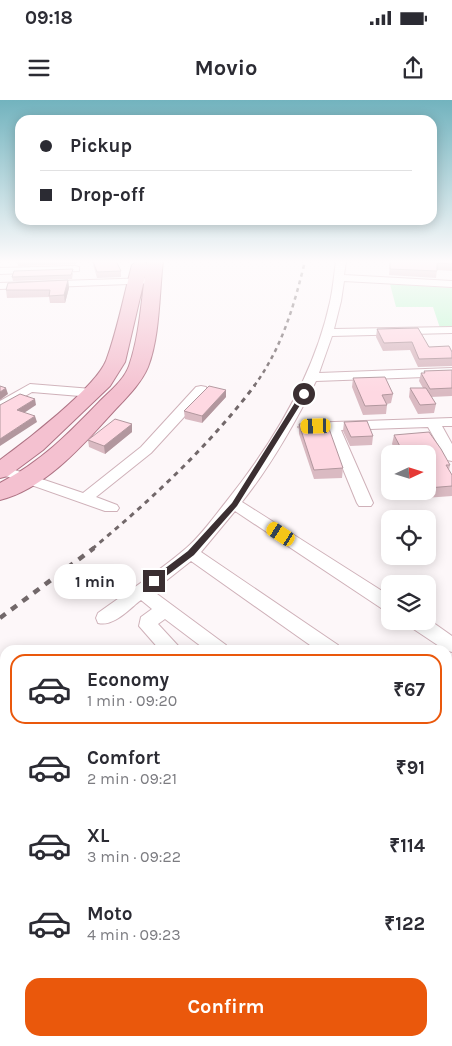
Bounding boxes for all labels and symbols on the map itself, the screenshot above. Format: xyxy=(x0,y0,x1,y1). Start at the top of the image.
route start xyxy=(293,383,315,405)
car xyxy=(300,418,331,434)
north arrow xyxy=(381,445,436,500)
car xyxy=(264,520,297,548)
callout: 1 min xyxy=(54,564,136,598)
route end xyxy=(143,570,165,592)

